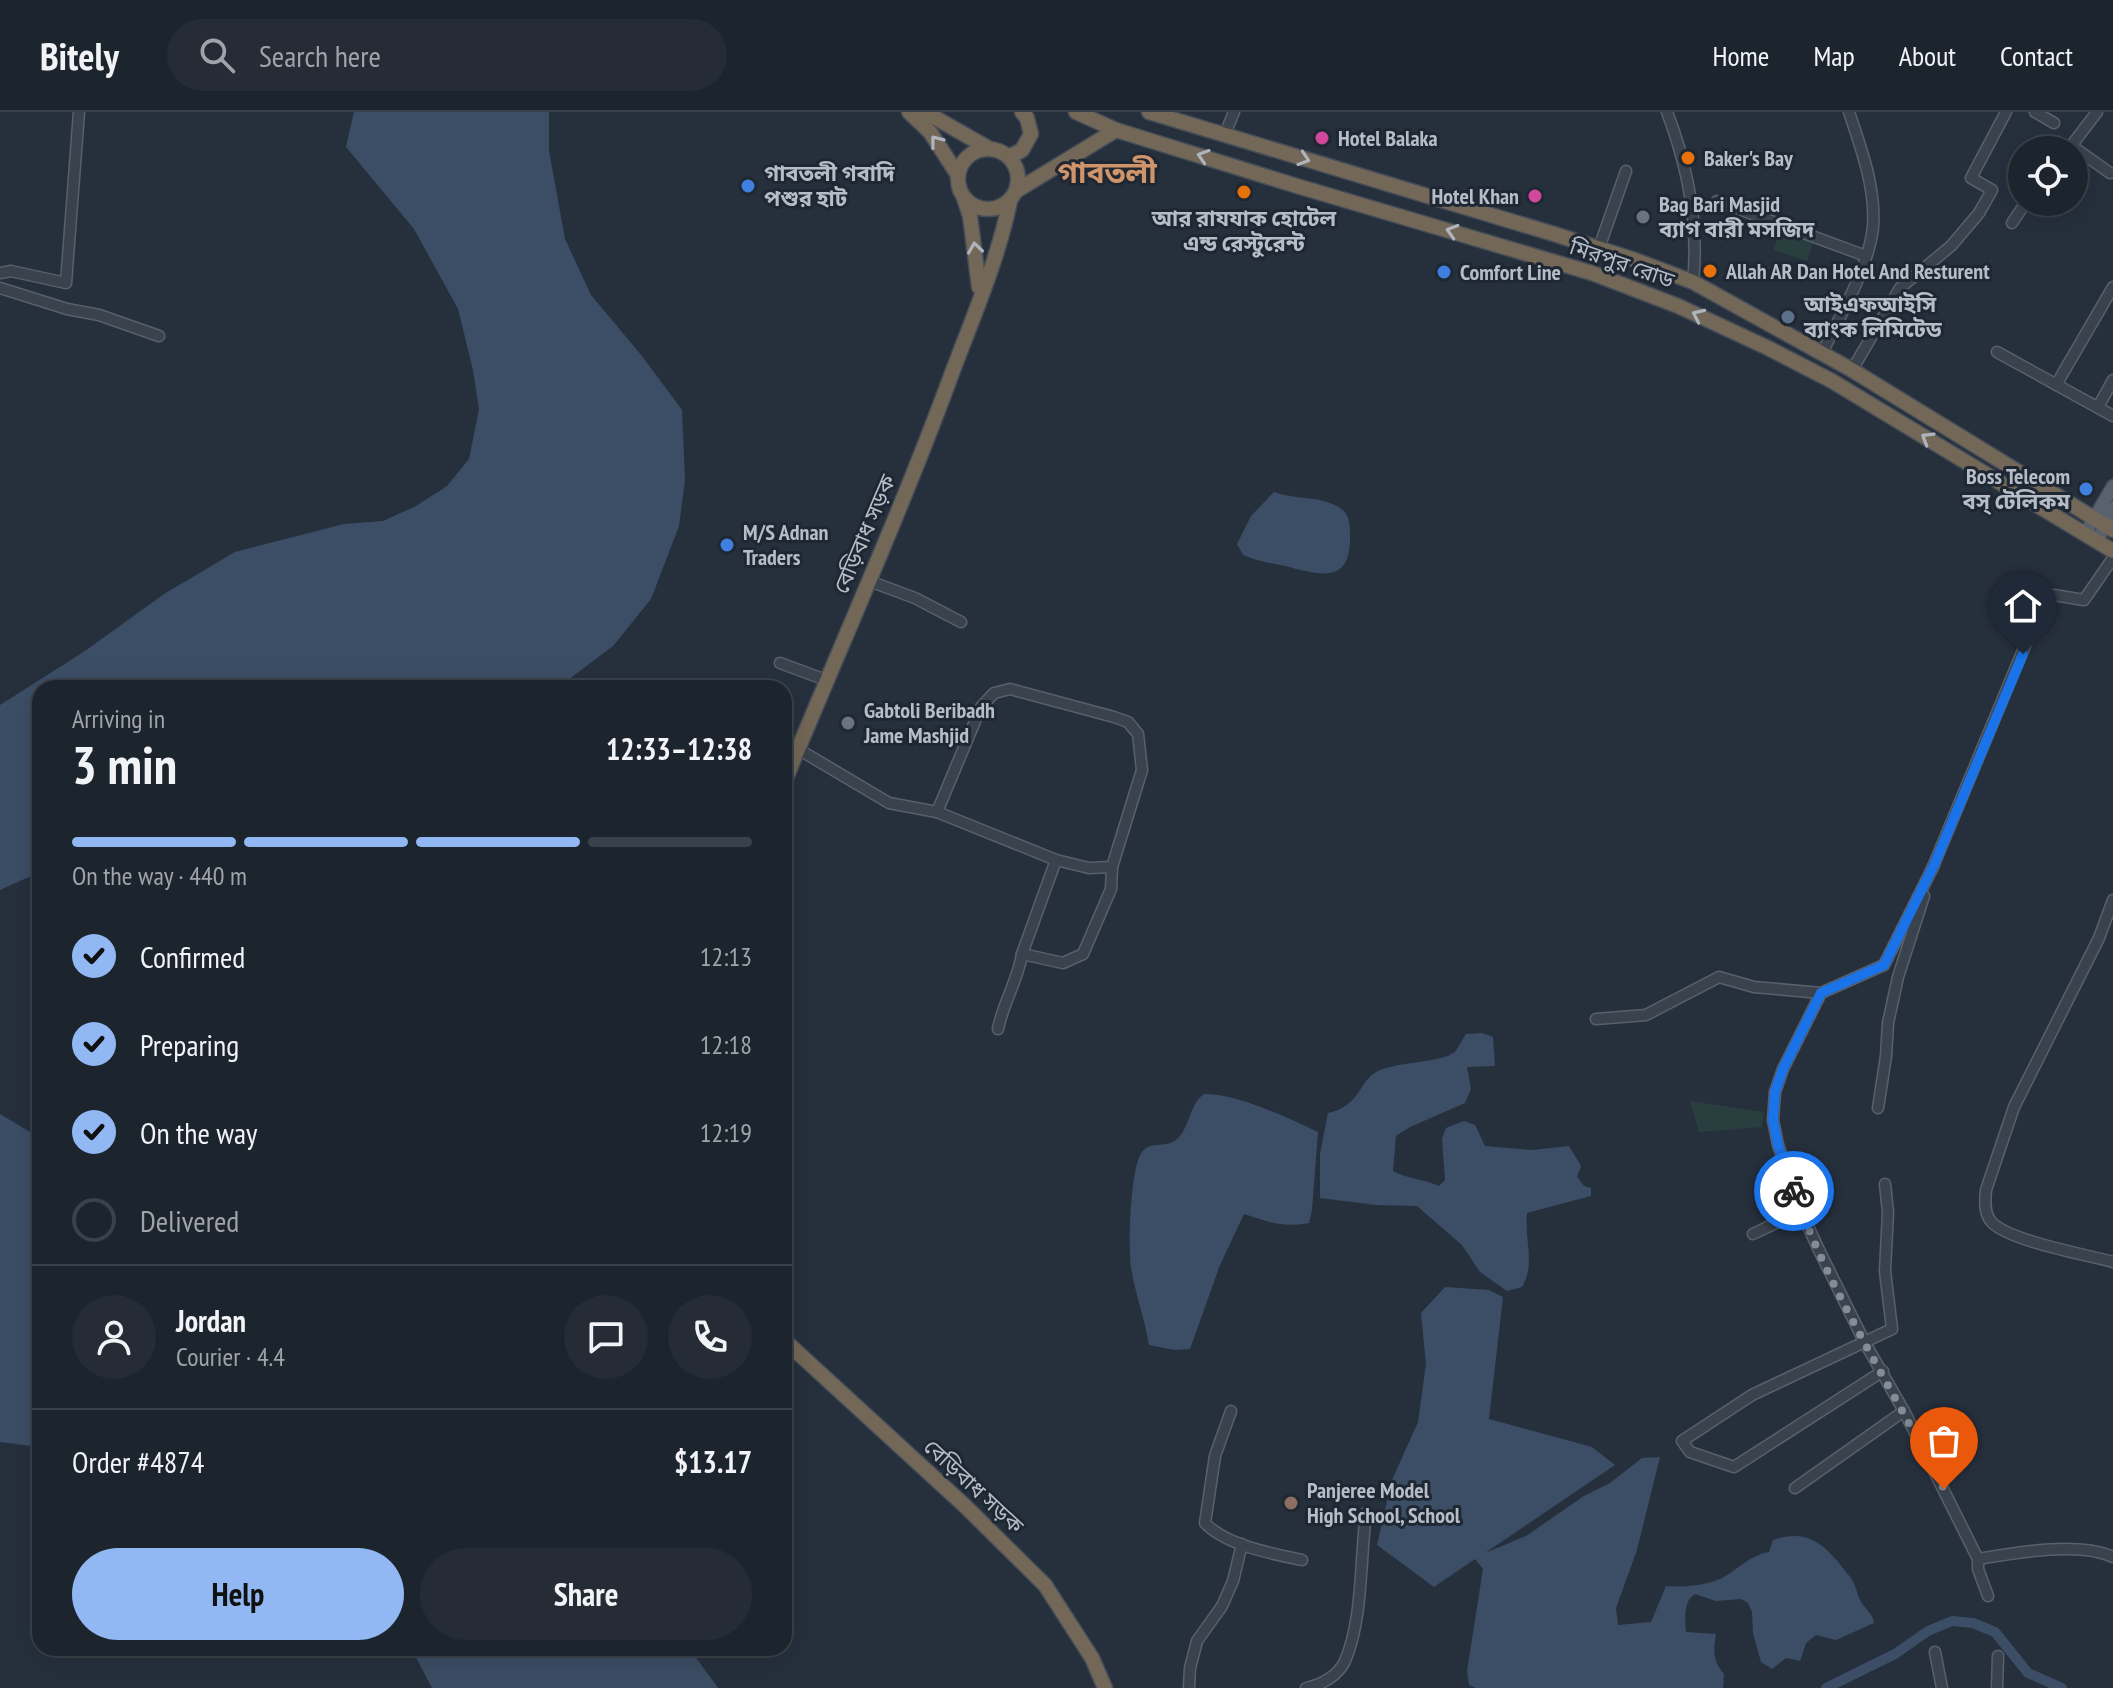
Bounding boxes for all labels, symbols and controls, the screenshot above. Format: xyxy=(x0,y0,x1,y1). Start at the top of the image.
search box xyxy=(167,19,727,91)
text: Bitely xyxy=(40,31,119,80)
icon: search xyxy=(195,33,239,77)
text: Search here xyxy=(259,36,381,75)
text: Home xyxy=(1713,37,1769,74)
text: Map xyxy=(1813,37,1855,74)
text: About xyxy=(1899,37,1956,74)
text: Contact xyxy=(2000,37,2073,74)
place label: Hotel Balaka xyxy=(1338,124,1438,152)
marker: Hotel Balaka xyxy=(1313,129,1331,147)
one-way arrow xyxy=(932,135,946,150)
map controls xyxy=(2008,136,2088,216)
button: locate xyxy=(2008,136,2088,216)
place label: Baker's Bay xyxy=(1704,144,1794,172)
one-way arrow xyxy=(1197,149,1211,165)
marker: Baker's Bay xyxy=(1679,149,1697,167)
one-way arrow xyxy=(1297,150,1310,166)
district label: গাবতলী xyxy=(1057,152,1157,191)
place label: গাবতলী গবাদি পশুর হাট xyxy=(764,159,895,212)
marker: গাবতলী গবাদি পশুর হাট xyxy=(739,177,757,195)
place label: Hotel Khan xyxy=(1432,182,1519,210)
marker: আর রাযযাক হোটেল এন্ড রেস্টুরেন্ট xyxy=(1235,183,1253,201)
marker: Hotel Khan xyxy=(1526,187,1544,205)
place label: Bag Bari Masjid ব্যাগ বারী মসজিদ xyxy=(1658,190,1815,243)
place label: আর রাযযাক হোটেল এন্ড রেস্টুরেন্ট xyxy=(1151,204,1336,258)
marker: Bag Bari Masjid ব্যাগ বারী মসজিদ xyxy=(1634,208,1652,226)
one-way arrow xyxy=(1446,224,1460,240)
street label: মিরপুর রোড xyxy=(1565,232,1678,294)
one-way arrow xyxy=(967,241,984,255)
place label: Allah AR Dan Hotel And Resturent xyxy=(1725,257,1990,285)
place label: Comfort Line xyxy=(1460,258,1561,286)
marker: Allah AR Dan Hotel And Resturent xyxy=(1701,262,1719,280)
marker: Comfort Line xyxy=(1435,263,1453,281)
place label: আইএফআইসি ব্যাংক লিমিটেড xyxy=(1803,290,1943,343)
marker: আইএফআইসি ব্যাংক লিমিটেড xyxy=(1779,308,1797,326)
one-way arrow xyxy=(1692,309,1706,325)
one-way arrow xyxy=(1921,432,1936,447)
place label: Boss Telecom বস্ টেলিকম xyxy=(1962,462,2070,515)
street label: বেড়িবাধ সড়ক xyxy=(826,470,902,598)
marker: Boss Telecom বস্ টেলিকম xyxy=(2077,480,2095,498)
place label: M/S Adnan Traders xyxy=(743,518,828,571)
marker: M/S Adnan Traders xyxy=(718,536,736,554)
pin xyxy=(1989,572,2057,654)
icon: home xyxy=(2001,584,2045,628)
place label: Gabtoli Beribadh Jame Mashjid xyxy=(863,696,995,749)
text: Arriving in xyxy=(72,702,165,735)
marker: Gabtoli Beribadh Jame Mashjid xyxy=(839,714,857,732)
text: 12:33–12:38 xyxy=(606,729,752,768)
text: 3 min xyxy=(72,731,177,798)
text: On the way · 440 m xyxy=(72,859,247,892)
icon: check xyxy=(72,934,116,978)
text: Confirmed xyxy=(140,937,245,976)
text: 12:13 xyxy=(700,940,752,973)
icon: check xyxy=(72,1022,116,1066)
text: Preparing xyxy=(140,1025,239,1064)
text: 12:18 xyxy=(700,1028,752,1061)
icon: check xyxy=(72,1110,116,1154)
text: On the way xyxy=(140,1113,257,1152)
text: 12:19 xyxy=(700,1116,752,1149)
courier xyxy=(1754,1151,1834,1231)
icon: bike xyxy=(1772,1169,1816,1213)
text: Delivered xyxy=(140,1201,239,1240)
button: person xyxy=(72,1295,156,1379)
button: chat xyxy=(564,1295,648,1379)
button: phone xyxy=(668,1295,752,1379)
text: Jordan xyxy=(176,1301,246,1340)
text: Courier · 4.4 xyxy=(176,1340,285,1373)
pin xyxy=(1910,1407,1978,1489)
icon: bag xyxy=(1922,1419,1966,1463)
street label: বেড়িবাধ সড়ক xyxy=(918,1433,1030,1540)
text: Order #4874 xyxy=(72,1442,204,1481)
text: $13.17 xyxy=(674,1442,752,1481)
place label: Panjeree Model High School, School xyxy=(1307,1476,1461,1529)
marker: Panjeree Model High School, School xyxy=(1282,1494,1300,1512)
button: Help xyxy=(72,1548,404,1640)
button: Share xyxy=(420,1548,752,1640)

